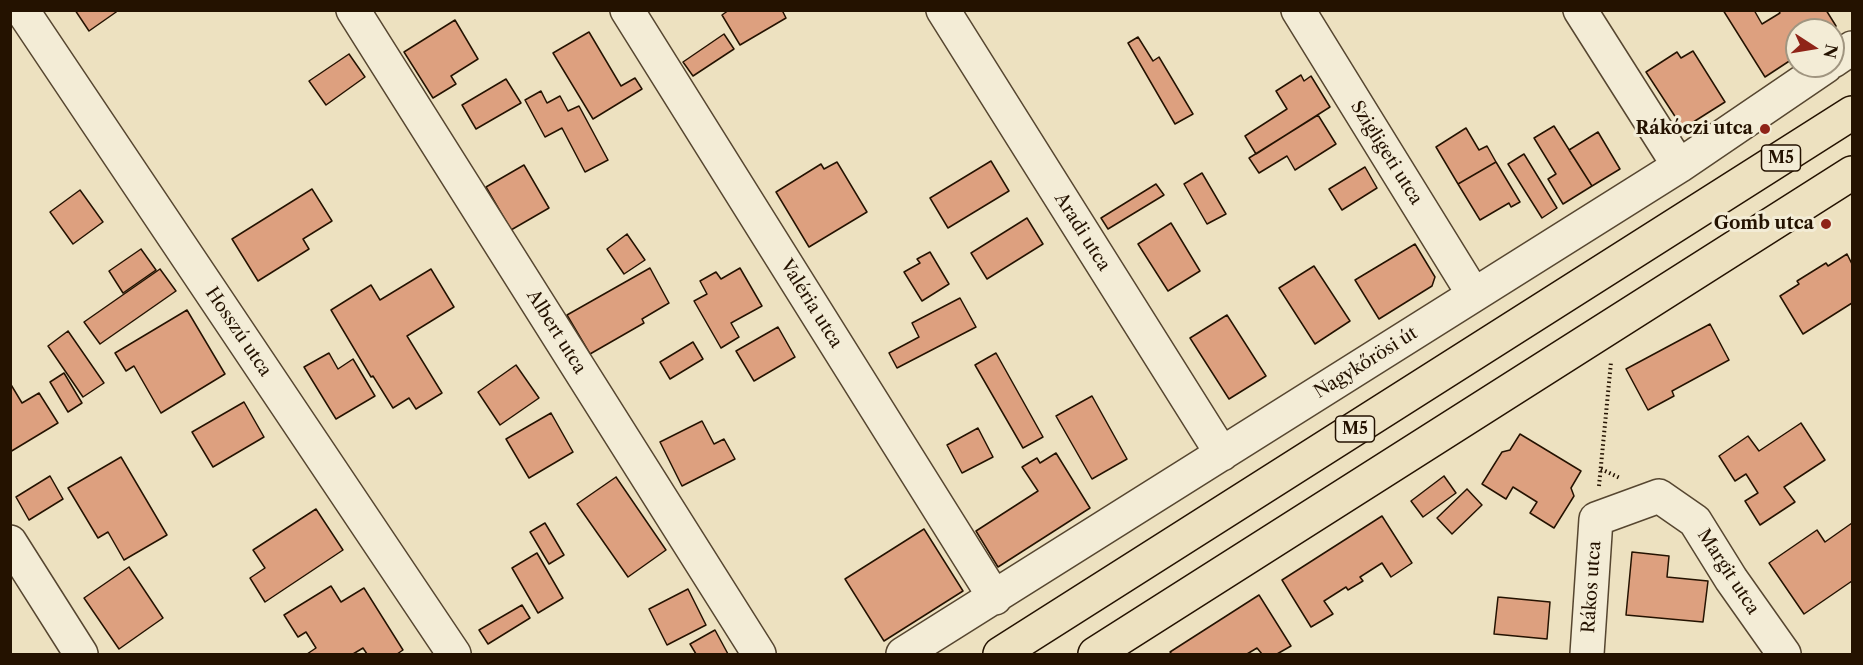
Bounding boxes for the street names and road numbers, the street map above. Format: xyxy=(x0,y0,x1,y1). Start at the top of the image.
street label: Szigligeti utca xyxy=(1346,97,1426,209)
road number: M5 xyxy=(1762,145,1800,171)
street label: Aradi utca xyxy=(1050,189,1114,275)
street label: Valéria utca xyxy=(775,256,847,352)
street label: Hosszú utca xyxy=(200,283,276,381)
street label: Albert utca xyxy=(522,286,590,378)
street label: Nagykőrösi út xyxy=(1310,323,1422,403)
road number: M5 xyxy=(1336,416,1374,442)
street label: Margit utca xyxy=(1692,525,1764,619)
street label: Rákos utca xyxy=(1578,540,1606,634)

